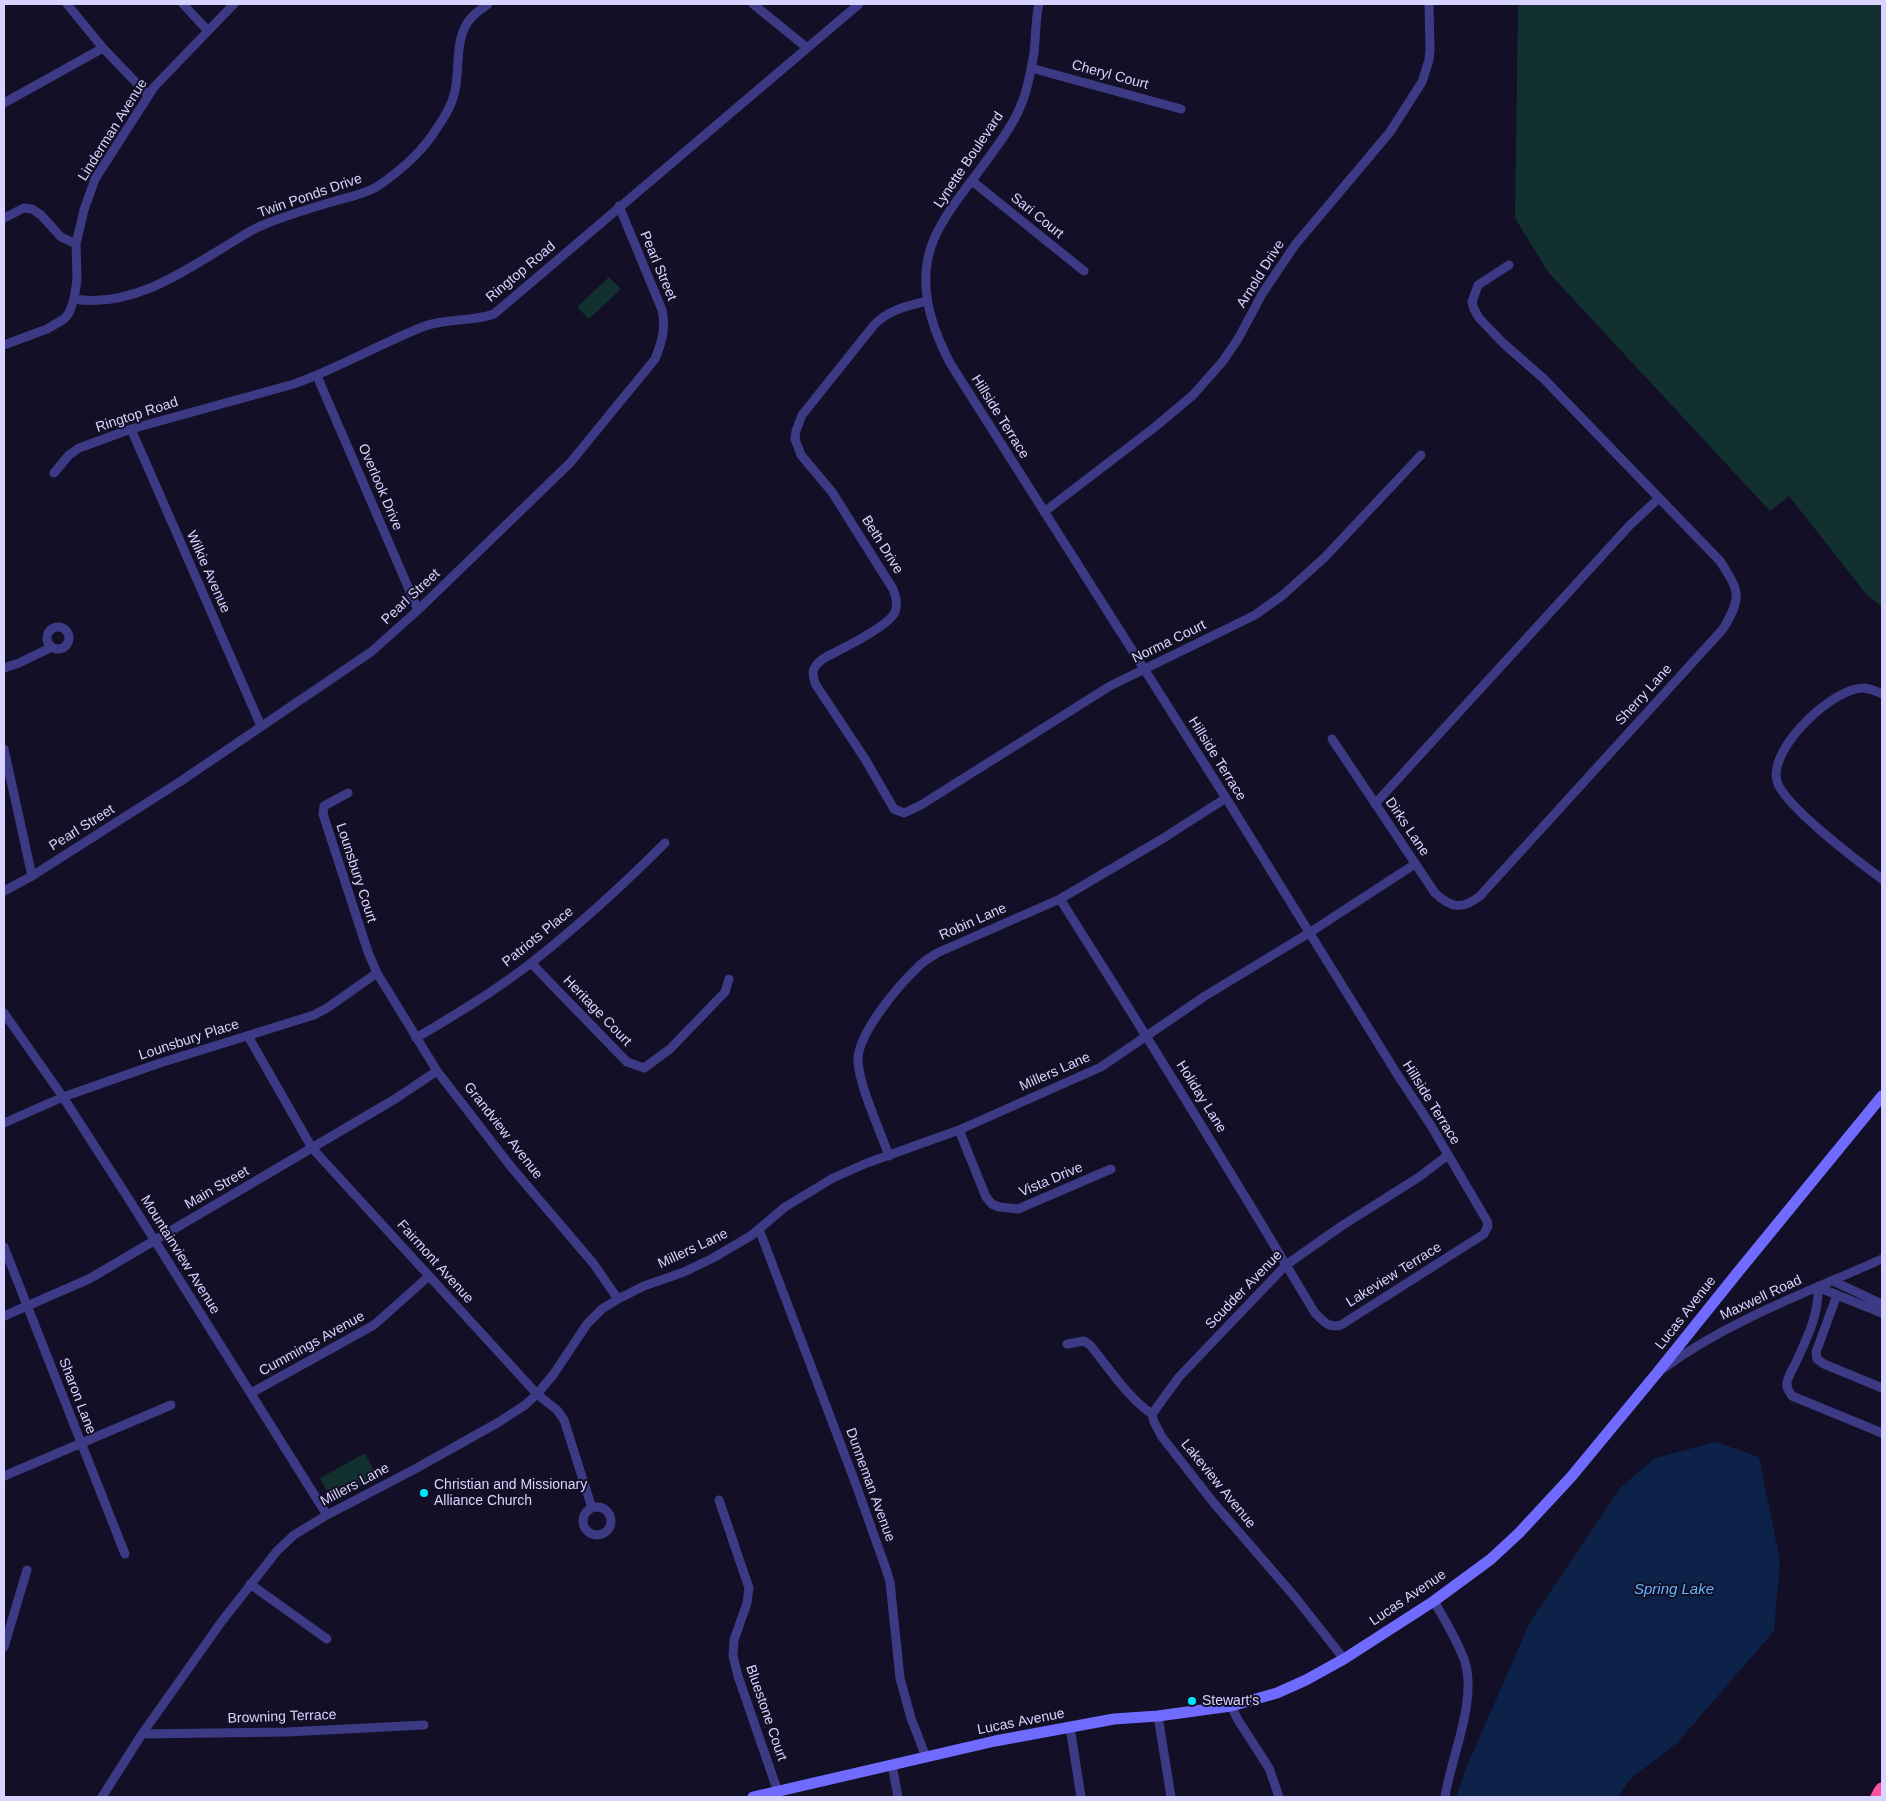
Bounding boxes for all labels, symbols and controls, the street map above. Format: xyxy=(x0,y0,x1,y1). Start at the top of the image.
street label: Cheryl Court xyxy=(1070,57,1150,93)
street label: Linderman Avenue xyxy=(75,76,151,184)
street label: Lynette Boulevard xyxy=(931,109,1007,211)
street label: Twin Ponds Drive xyxy=(256,170,364,222)
street label: Sari Court xyxy=(1007,190,1067,242)
street label: Pearl Street xyxy=(636,229,680,303)
street label: Arnold Drive xyxy=(1233,237,1289,311)
street label: Ringtop Road xyxy=(483,238,559,306)
street label: Hillside Terrace xyxy=(968,372,1032,462)
street label: Ringtop Road xyxy=(94,394,180,436)
street label: Overlook Drive xyxy=(354,441,406,533)
street label: Beth Drive xyxy=(858,513,906,577)
street label: Wilkie Avenue xyxy=(182,528,234,616)
street label: Pearl Street xyxy=(378,566,444,628)
street label: Norma Court xyxy=(1129,617,1209,667)
street label: Sherry Lane xyxy=(1612,661,1676,729)
street label: Hillside Terrace xyxy=(1185,714,1249,804)
street label: Dirks Lane xyxy=(1381,795,1433,859)
street label: Pearl Street xyxy=(46,801,118,855)
street label: Lounsbury Court xyxy=(332,821,380,925)
street label: Robin Lane xyxy=(937,900,1009,944)
street label: Patriots Place xyxy=(499,903,577,971)
street label: Heritage Court xyxy=(559,972,635,1050)
street label: Lounsbury Place xyxy=(137,1016,241,1064)
street label: Millers Lane xyxy=(1017,1049,1093,1095)
street label: Holiday Lane xyxy=(1172,1058,1230,1136)
street label: Hillside Terrace xyxy=(1399,1058,1463,1148)
street label: Grandview Avenue xyxy=(460,1079,546,1183)
street label: Vista Drive xyxy=(1017,1159,1085,1201)
street label: Main Street xyxy=(182,1163,252,1213)
street label: Mountainview Avenue xyxy=(137,1193,223,1317)
street label: Fairmont Avenue xyxy=(393,1217,477,1307)
street label: Millers Lane xyxy=(655,1225,731,1273)
street label: Lakeview Terrace xyxy=(1343,1239,1445,1311)
street label: Scudder Avenue xyxy=(1202,1247,1286,1333)
street label: Maxwell Road xyxy=(1718,1272,1804,1324)
street label: Lucas Avenue xyxy=(1652,1273,1720,1353)
street label: Cummings Avenue xyxy=(256,1308,368,1380)
street label: Sharon Lane xyxy=(55,1356,99,1436)
street label: Dunneman Avenue xyxy=(842,1426,898,1544)
street label: Lakeview Avenue xyxy=(1177,1436,1259,1532)
street label: Millers Lane xyxy=(318,1460,392,1510)
place label: Christian and Missionary Alliance Church xyxy=(434,1477,587,1510)
marker: Christian and Missionary Alliance Church xyxy=(418,1487,430,1499)
street label: Lucas Avenue xyxy=(1367,1566,1449,1630)
water label: Spring Lake xyxy=(1634,1581,1714,1599)
street label: Bluestone Court xyxy=(742,1663,790,1763)
place label: Stewart's xyxy=(1202,1693,1259,1709)
marker: Stewart's xyxy=(1186,1695,1198,1707)
street label: Lucas Avenue xyxy=(976,1705,1066,1739)
street label: Browning Terrace xyxy=(227,1707,337,1727)

